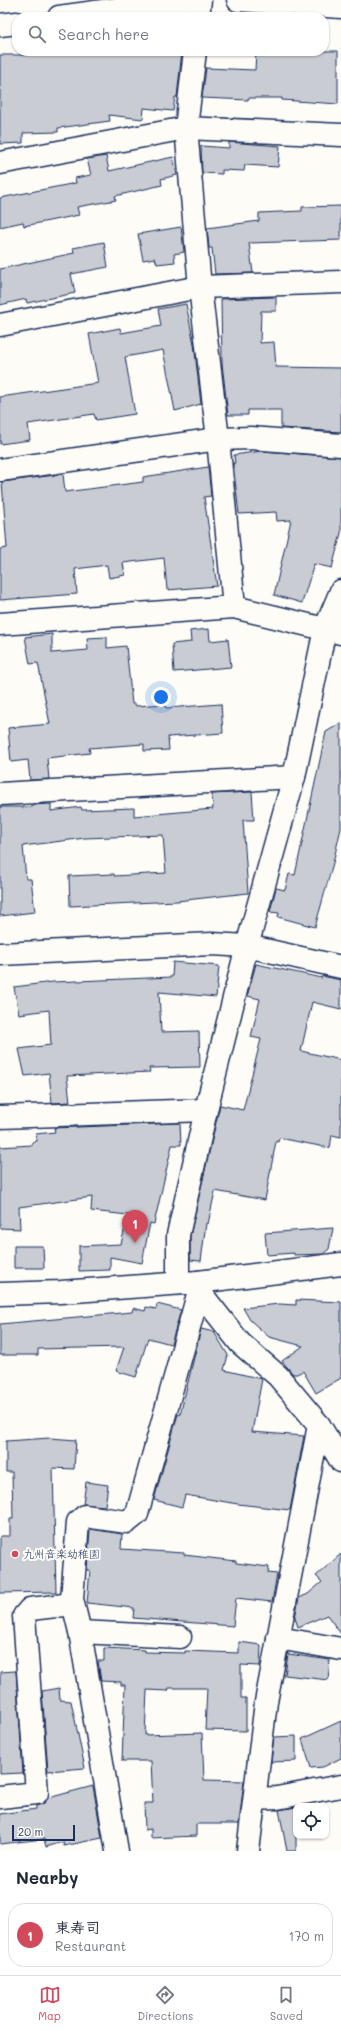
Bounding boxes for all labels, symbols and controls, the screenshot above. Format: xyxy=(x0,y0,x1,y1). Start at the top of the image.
search box xyxy=(12,12,329,56)
icon: search xyxy=(26,23,48,45)
text: Search here xyxy=(58,24,149,44)
your location xyxy=(151,687,171,707)
pin: 1 xyxy=(122,1210,148,1243)
place label: 九州音楽幼稚園 xyxy=(23,1546,100,1561)
marker: 九州音楽幼稚園 xyxy=(10,1549,20,1559)
map controls xyxy=(293,1803,329,1839)
button: locate xyxy=(293,1803,329,1839)
scale bar xyxy=(12,1823,75,1842)
text: 20 m xyxy=(18,1824,43,1839)
text: Nearby xyxy=(16,1866,78,1888)
text: 東寿司 xyxy=(55,1917,100,1937)
text: 1 xyxy=(27,1927,33,1944)
text: 170 m xyxy=(288,1927,324,1944)
text: Restaurant xyxy=(55,1937,126,1954)
tab: Map xyxy=(38,1984,61,2023)
tab: Directions xyxy=(137,1984,193,2023)
tab: Saved xyxy=(270,1984,303,2023)

